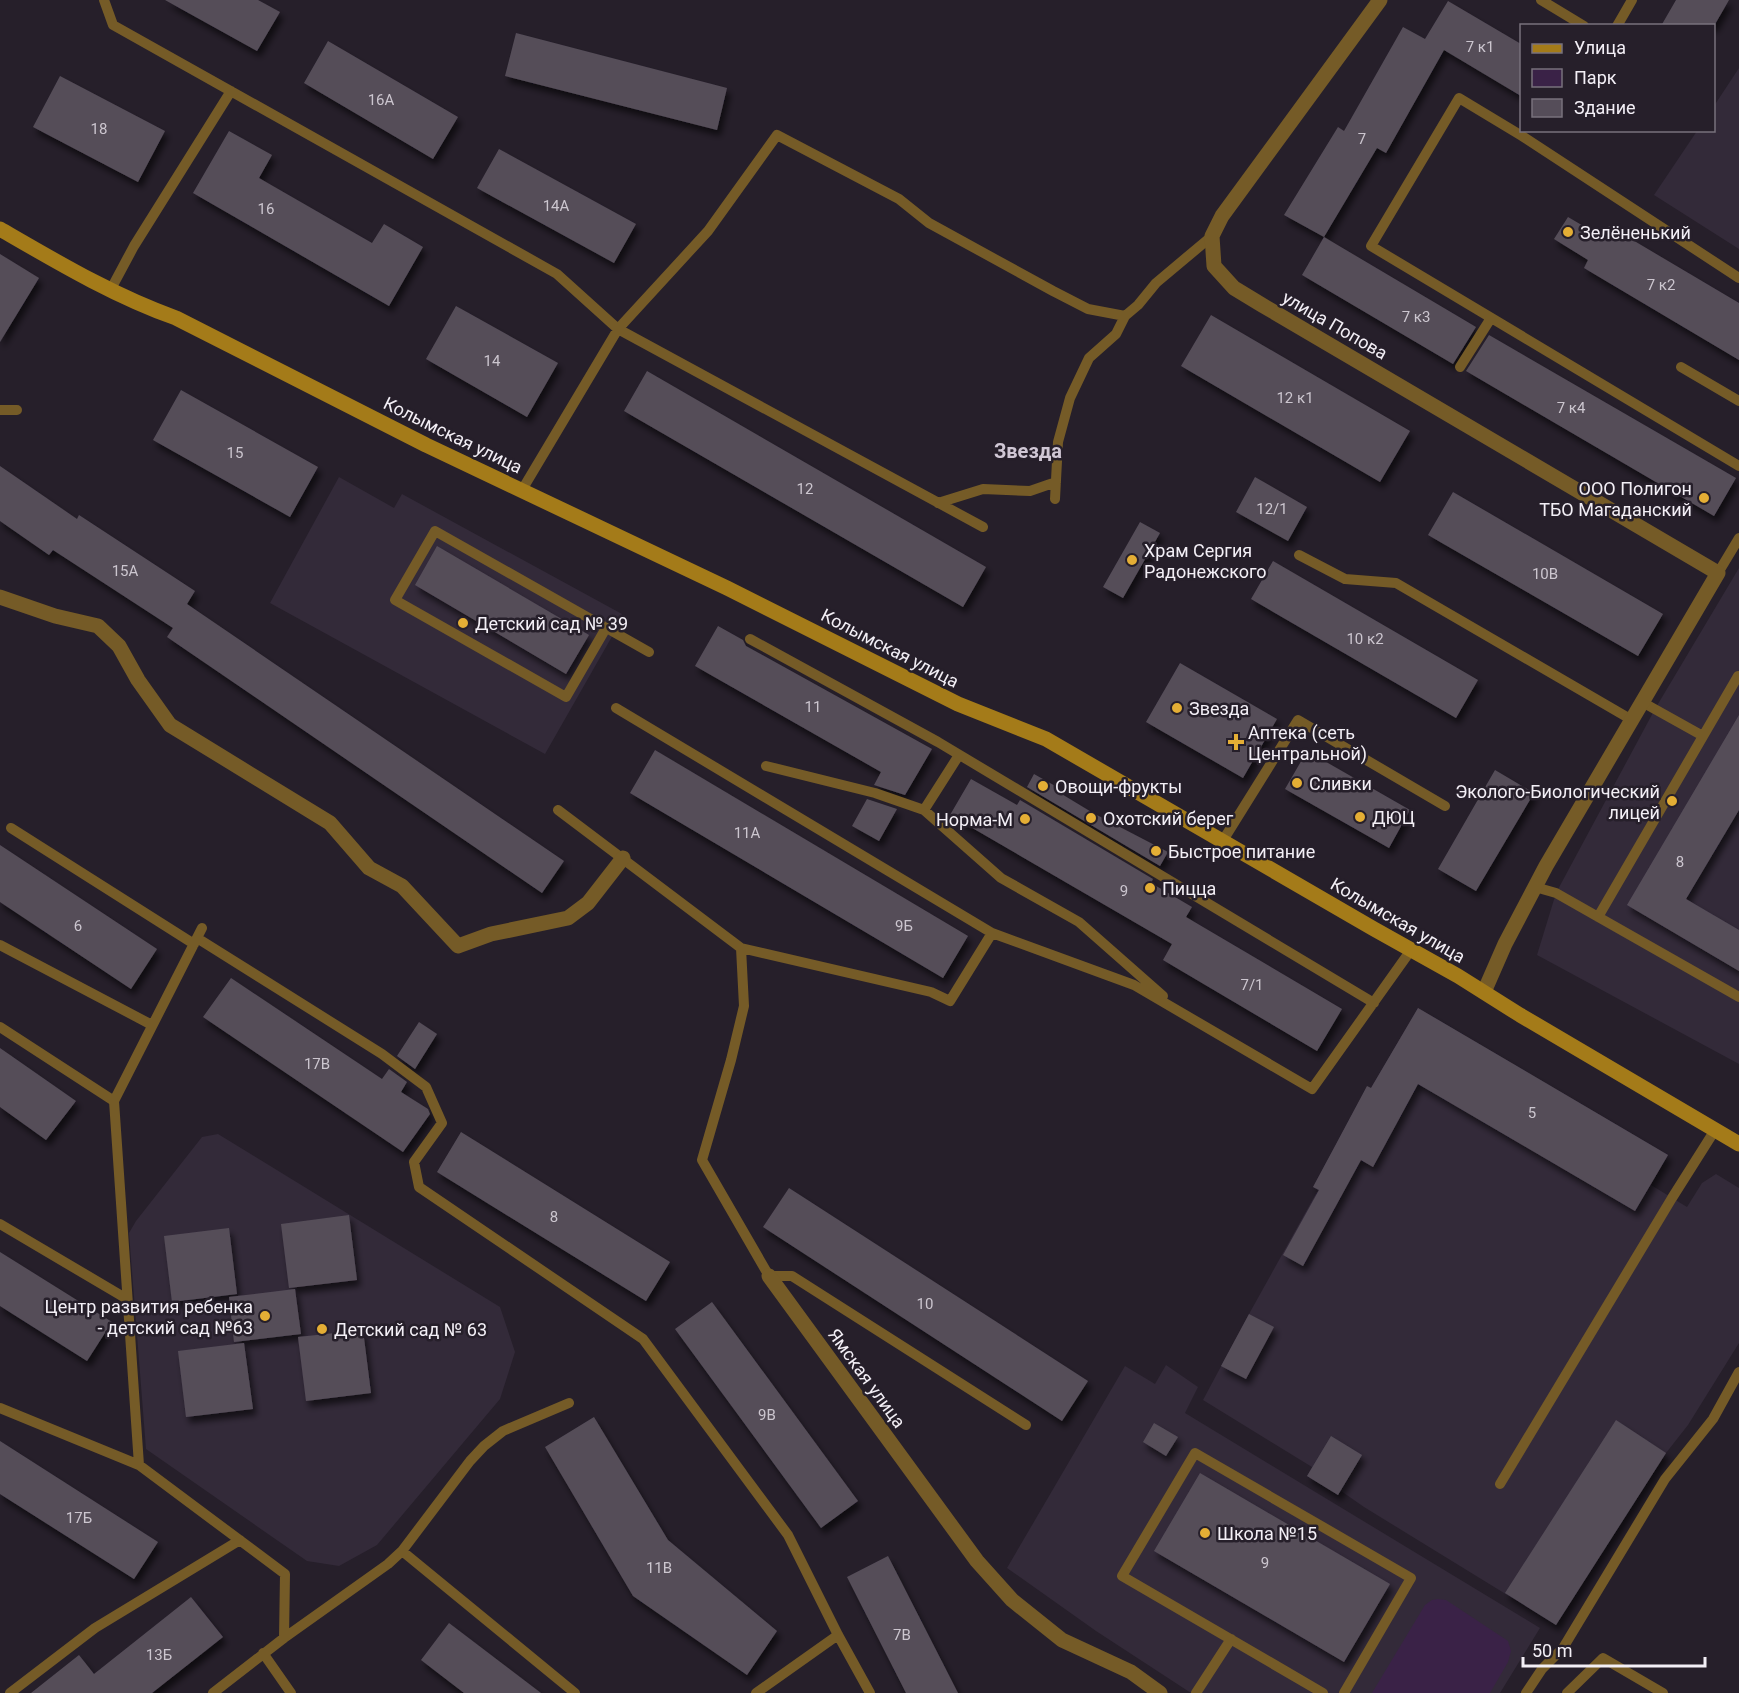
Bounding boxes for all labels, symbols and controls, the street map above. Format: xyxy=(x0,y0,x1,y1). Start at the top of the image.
legend xyxy=(1520,24,1715,132)
text: Улица xyxy=(1574,37,1626,58)
house number: 7 к1 xyxy=(1466,38,1494,56)
text: Парк xyxy=(1574,67,1617,88)
house number: 16А xyxy=(368,91,395,109)
text: Здание xyxy=(1574,97,1636,118)
house number: 18 xyxy=(91,120,107,138)
house number: 7 xyxy=(1358,130,1366,148)
house number: 14А xyxy=(543,197,570,215)
house number: 16 xyxy=(258,200,274,218)
place label: Зелёненький xyxy=(1580,222,1691,243)
marker: Зелёненький xyxy=(1561,225,1575,239)
house number: 7 к2 xyxy=(1647,276,1675,294)
street label: улица Попова xyxy=(1279,286,1391,364)
house number: 7 к3 xyxy=(1402,308,1430,326)
house number: 14 xyxy=(484,352,501,370)
house number: 12 к1 xyxy=(1276,389,1314,407)
street label: Колымская улица xyxy=(380,392,526,478)
house number: 7 к4 xyxy=(1557,399,1586,417)
district label: Звезда xyxy=(994,439,1062,463)
house number: 15 xyxy=(227,444,243,462)
place label: ООО Полигон ТБО Магаданский xyxy=(1539,478,1692,520)
house number: 12 xyxy=(797,480,813,498)
marker: ООО Полигон ТБО Магаданский xyxy=(1697,491,1711,505)
house number: 12/1 xyxy=(1256,500,1288,518)
place label: Храм Сергия Радонежского xyxy=(1144,540,1267,582)
marker: Храм Сергия Радонежского xyxy=(1125,553,1139,567)
house number: 15А xyxy=(112,562,139,580)
house number: 10В xyxy=(1532,565,1558,583)
street label: Колымская улица xyxy=(818,604,962,692)
place label: Детский сад № 39 xyxy=(475,613,628,634)
marker: Детский сад № 39 xyxy=(456,616,470,630)
house number: 10 к2 xyxy=(1346,630,1384,648)
house number: 11 xyxy=(805,698,821,716)
place label: Звезда xyxy=(1189,698,1249,719)
marker: Звезда xyxy=(1170,701,1184,715)
place label: Аптека (сеть Центральной) xyxy=(1248,722,1367,765)
marker: Аптека (сеть Центральной) xyxy=(1229,735,1243,749)
place label: Сливки xyxy=(1309,773,1372,794)
place label: Овощи-фрукты xyxy=(1055,776,1182,797)
marker: Сливки xyxy=(1290,776,1304,790)
marker: Овощи-фрукты xyxy=(1036,779,1050,793)
place label: Эколого-Биологический лицей xyxy=(1455,781,1660,823)
marker: Эколого-Биологический лицей xyxy=(1665,794,1679,808)
place label: ДЮЦ xyxy=(1372,807,1415,828)
place label: Охотский берег xyxy=(1103,808,1234,829)
place label: Норма-М xyxy=(936,809,1013,830)
marker: ДЮЦ xyxy=(1353,810,1367,824)
marker: Охотский берег xyxy=(1084,811,1098,825)
marker: Норма-М xyxy=(1018,812,1032,826)
house number: 11А xyxy=(734,824,761,842)
place label: Быстрое питание xyxy=(1168,841,1315,862)
marker: Быстрое питание xyxy=(1149,844,1163,858)
house number: 8 xyxy=(1676,853,1684,871)
street label: Колымская улица xyxy=(1327,873,1469,967)
place label: Пицца xyxy=(1162,878,1216,899)
marker: Пицца xyxy=(1143,881,1157,895)
house number: 9 xyxy=(1120,882,1128,900)
house number: 6 xyxy=(74,917,82,935)
house number: 9Б xyxy=(895,917,913,935)
house number: 7/1 xyxy=(1240,976,1264,994)
house number: 17В xyxy=(304,1055,330,1073)
house number: 5 xyxy=(1528,1104,1536,1122)
house number: 8 xyxy=(550,1208,558,1226)
house number: 10 xyxy=(917,1295,933,1313)
place label: Центр развития ребенка - детский сад №63 xyxy=(45,1296,253,1338)
marker: Центр развития ребенка - детский сад №63 xyxy=(258,1309,272,1323)
place label: Детский сад № 63 xyxy=(334,1319,487,1340)
marker: Детский сад № 63 xyxy=(315,1322,329,1336)
street label: Ямская улица xyxy=(824,1324,910,1432)
house number: 9В xyxy=(758,1406,776,1424)
house number: 17Б xyxy=(66,1509,92,1527)
place label: Школа №15 xyxy=(1217,1523,1317,1544)
marker: Школа №15 xyxy=(1198,1526,1212,1540)
house number: 9 xyxy=(1261,1554,1269,1572)
house number: 11В xyxy=(646,1559,672,1577)
house number: 7В xyxy=(893,1626,911,1644)
scale bar xyxy=(1523,1630,1704,1668)
text: 50 m xyxy=(1532,1640,1572,1661)
house number: 13Б xyxy=(146,1646,172,1664)

